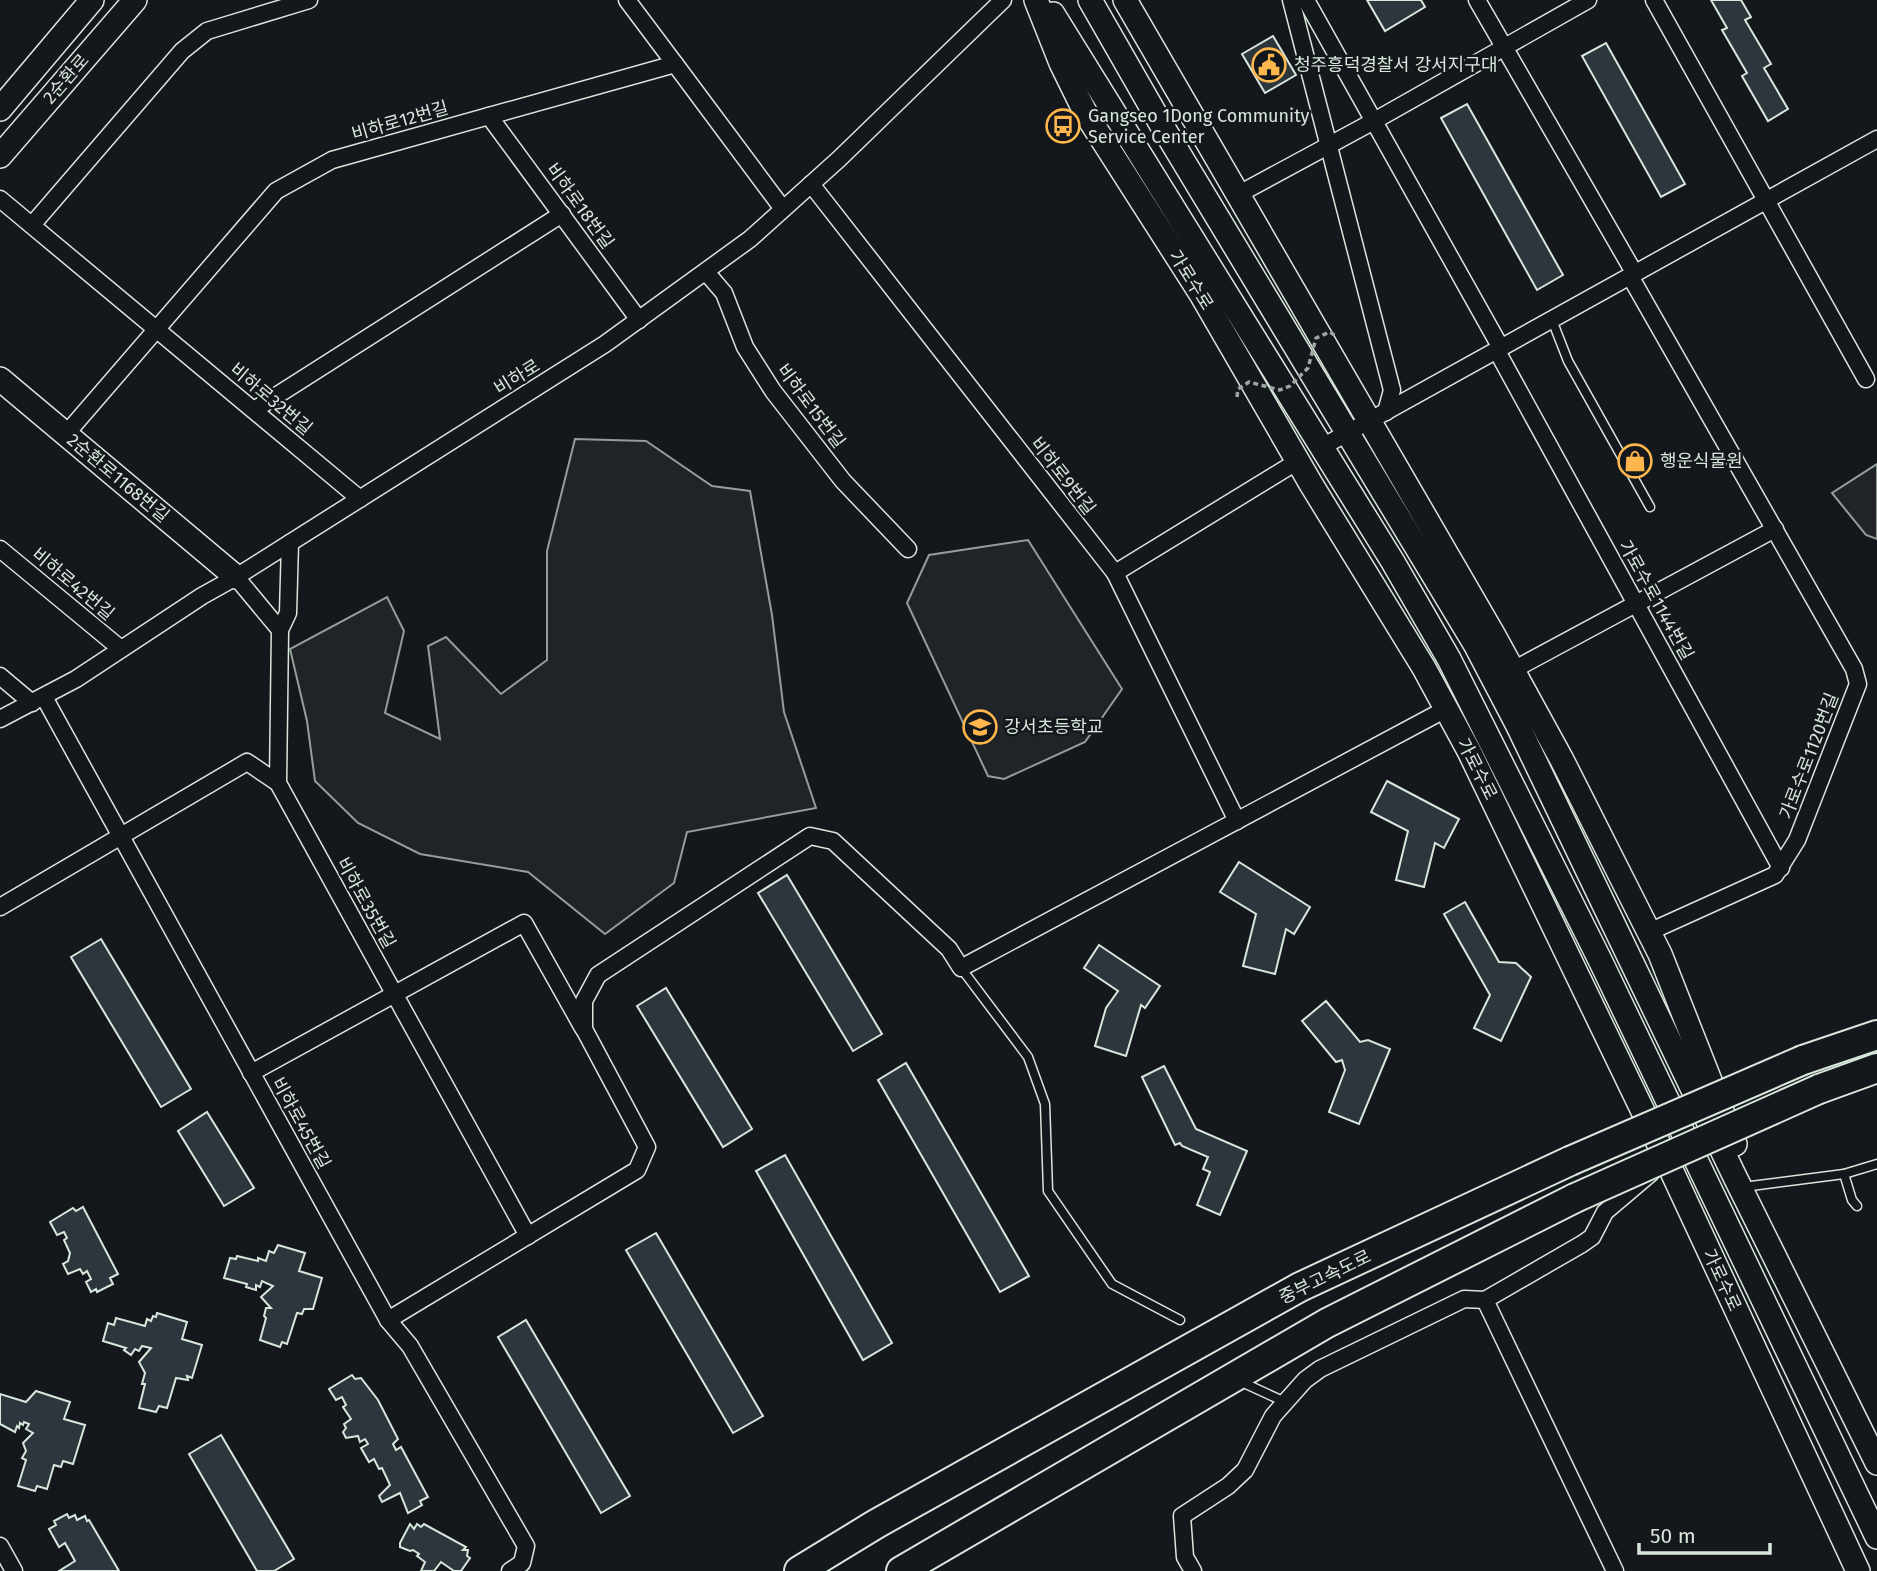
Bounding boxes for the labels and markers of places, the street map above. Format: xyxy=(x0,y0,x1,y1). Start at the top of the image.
public building icon: 청주흥덕경찰서 강서지구대 xyxy=(1250,46,1288,84)
place label: 청주흥덕경찰서 강서지구대 xyxy=(1294,54,1498,76)
place label: Gangseo 1Dong Community Service Center xyxy=(1088,105,1310,148)
bus stop icon: Gangseo 1Dong Community Service Center xyxy=(1044,107,1082,145)
shop icon: 행운식물원 xyxy=(1616,442,1654,480)
place label: 행운식물원 xyxy=(1660,450,1743,472)
school or university icon: 강서초등학교 xyxy=(961,708,999,746)
place label: 강서초등학교 xyxy=(1004,716,1103,738)

